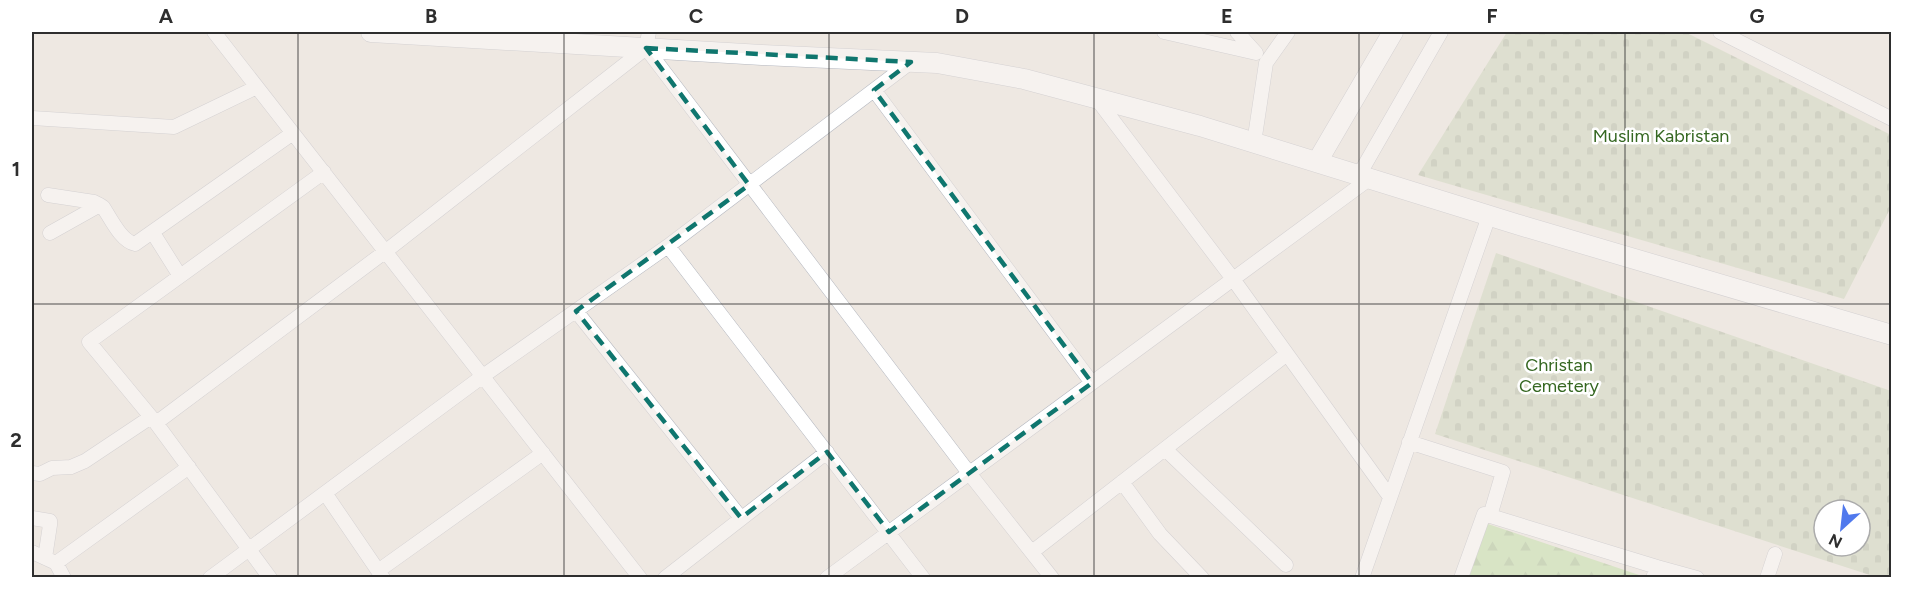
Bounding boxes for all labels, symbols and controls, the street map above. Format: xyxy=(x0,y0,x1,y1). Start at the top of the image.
text: A xyxy=(159,4,174,28)
text: B xyxy=(425,4,437,28)
text: C xyxy=(689,4,703,28)
text: D xyxy=(955,4,969,28)
text: E xyxy=(1221,4,1233,28)
text: F xyxy=(1486,4,1498,28)
text: G xyxy=(1750,4,1765,28)
park label: Muslim Kabristan xyxy=(1593,125,1729,147)
text: 1 xyxy=(12,157,20,181)
park label: Christan Cemetery xyxy=(1519,354,1600,397)
text: 2 xyxy=(10,428,22,452)
north arrow xyxy=(1812,498,1872,558)
text: N xyxy=(1826,530,1845,552)

